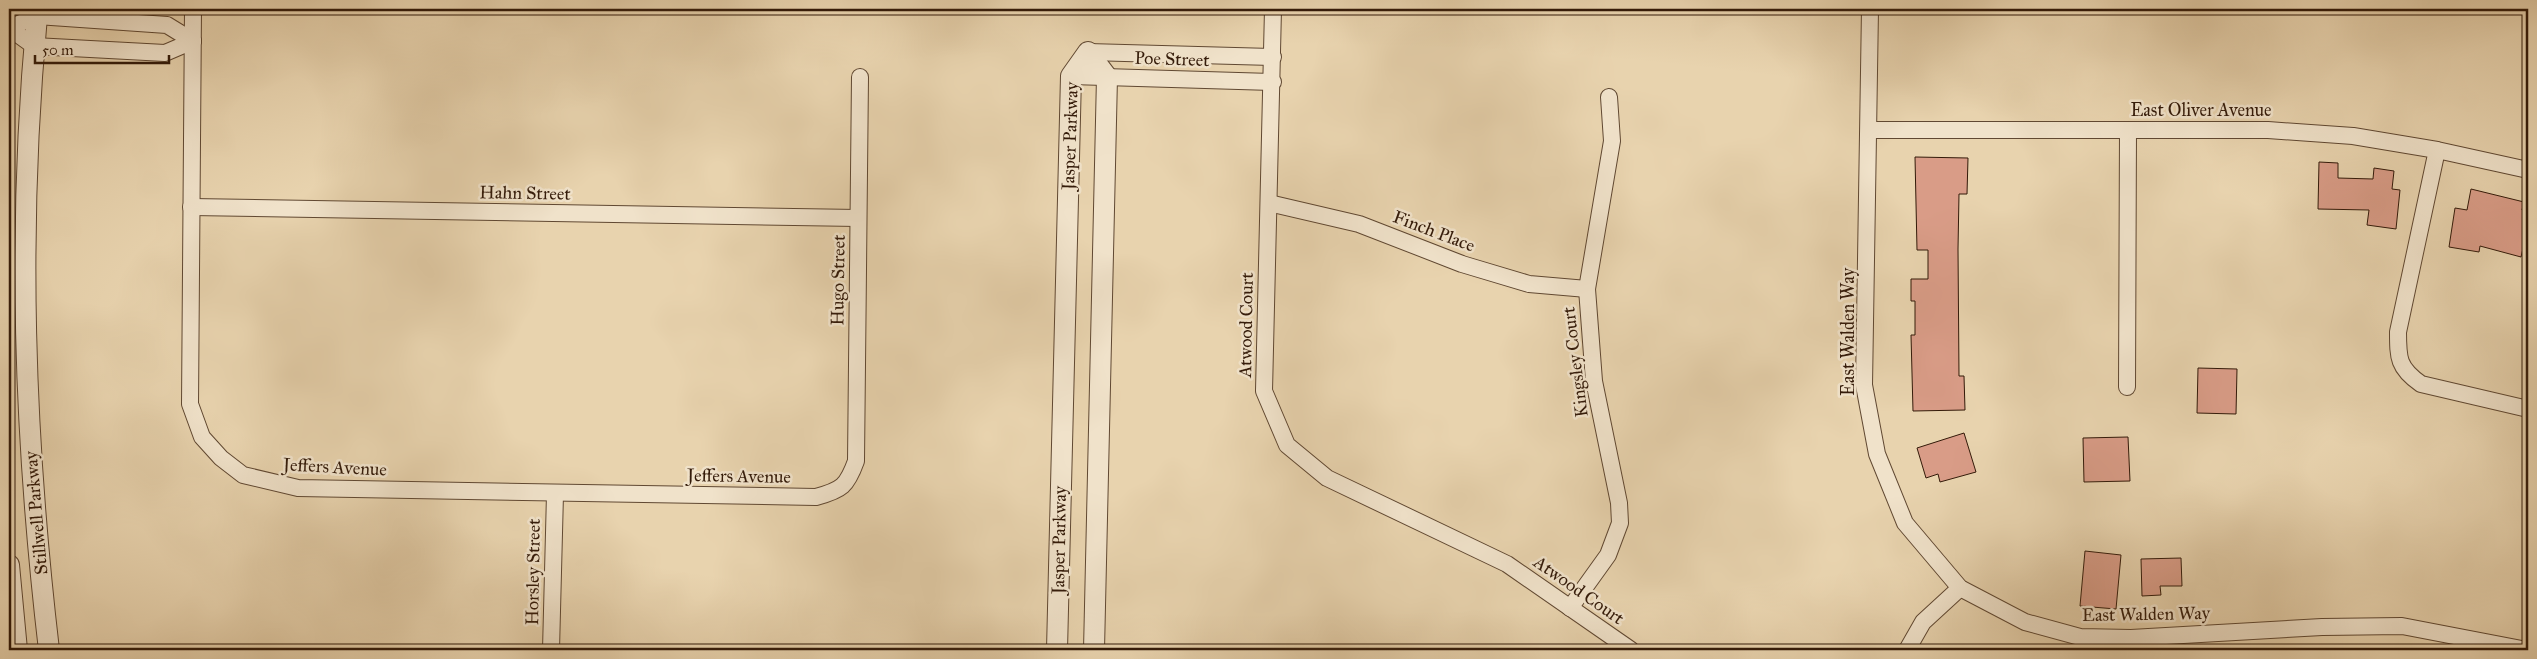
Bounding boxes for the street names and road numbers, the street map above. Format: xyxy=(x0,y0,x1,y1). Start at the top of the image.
street label: Poe Street xyxy=(1134,47,1211,71)
street label: Jasper Parkway xyxy=(1057,81,1084,193)
street label: East Oliver Avenue xyxy=(2130,99,2272,121)
street label: Hahn Street xyxy=(479,181,572,205)
street label: Finch Place xyxy=(1390,205,1478,257)
street label: Hugo Street xyxy=(826,234,851,326)
street label: East Walden Way xyxy=(1837,267,1859,396)
street label: Atwood Court xyxy=(1234,271,1258,379)
street label: Kingsley Court xyxy=(1557,305,1594,418)
street label: Stillwell Parkway xyxy=(20,450,52,576)
street label: Jeffers Avenue xyxy=(280,453,387,482)
street label: Jeffers Avenue xyxy=(685,464,791,489)
street label: Jasper Parkway xyxy=(1047,485,1072,596)
street label: Horsley Street xyxy=(521,518,545,626)
street label: Atwood Court xyxy=(1529,550,1629,630)
street label: East Walden Way xyxy=(2082,602,2211,626)

